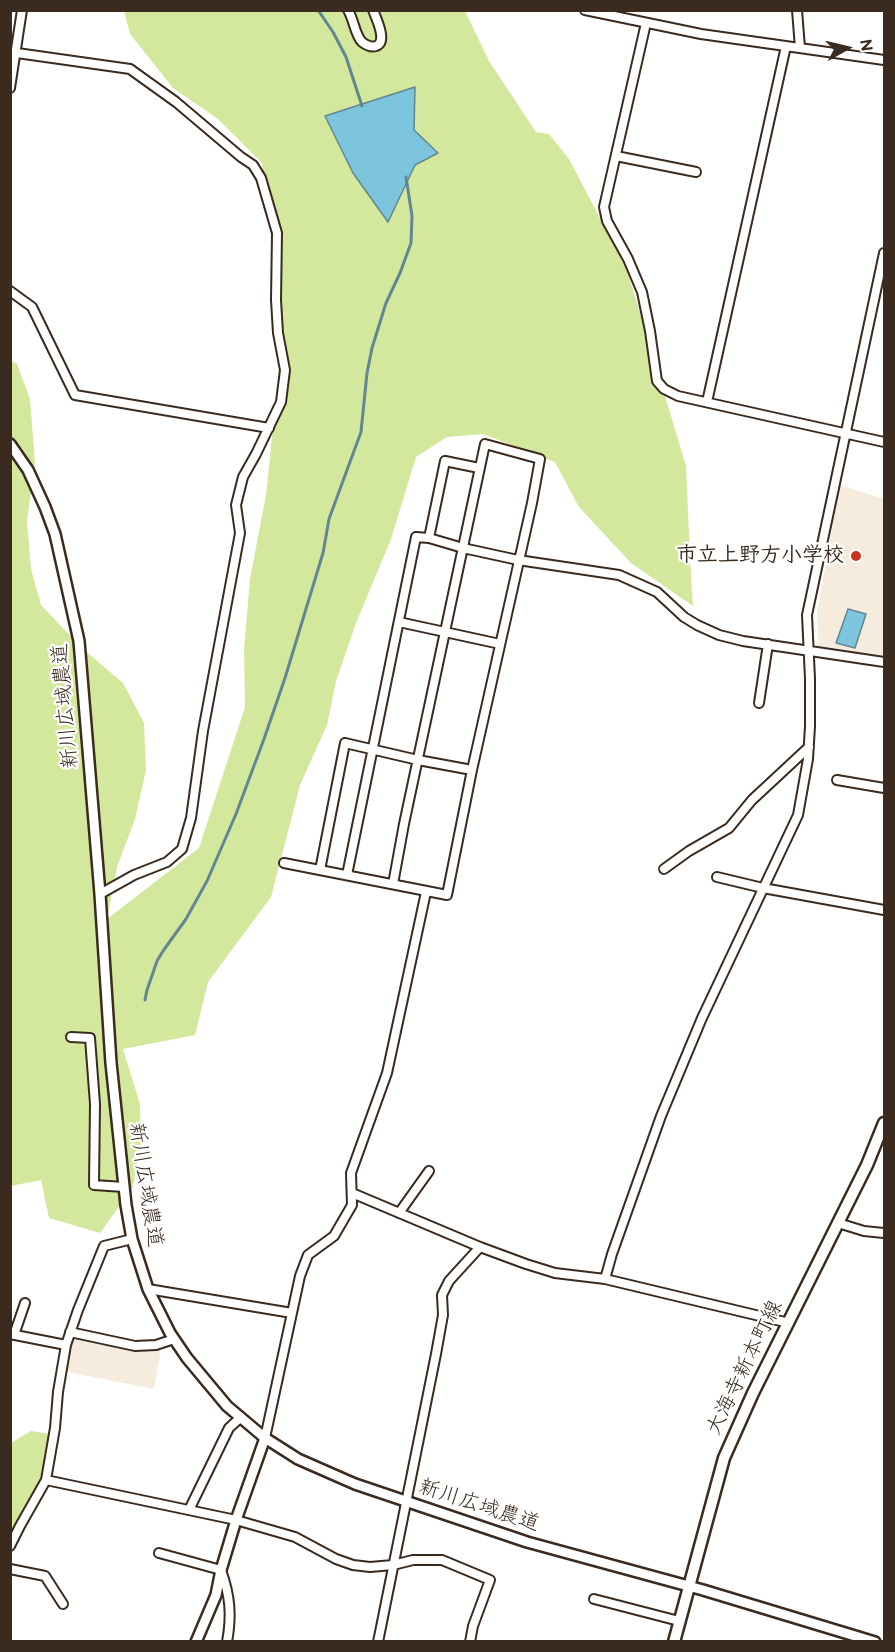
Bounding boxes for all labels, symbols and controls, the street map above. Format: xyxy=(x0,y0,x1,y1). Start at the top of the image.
north arrow xyxy=(817,18,877,78)
text: N xyxy=(855,38,876,53)
place label: 市立上野方小学校 xyxy=(676,543,844,569)
marker: 市立上野方小学校 xyxy=(849,549,863,563)
street label: 新川広域農道 xyxy=(48,642,84,770)
street label: 新川広域農道 xyxy=(123,1121,167,1249)
street label: 大海寺新本町線 xyxy=(701,1296,789,1440)
street label: 新川広域農道 xyxy=(415,1475,543,1537)

